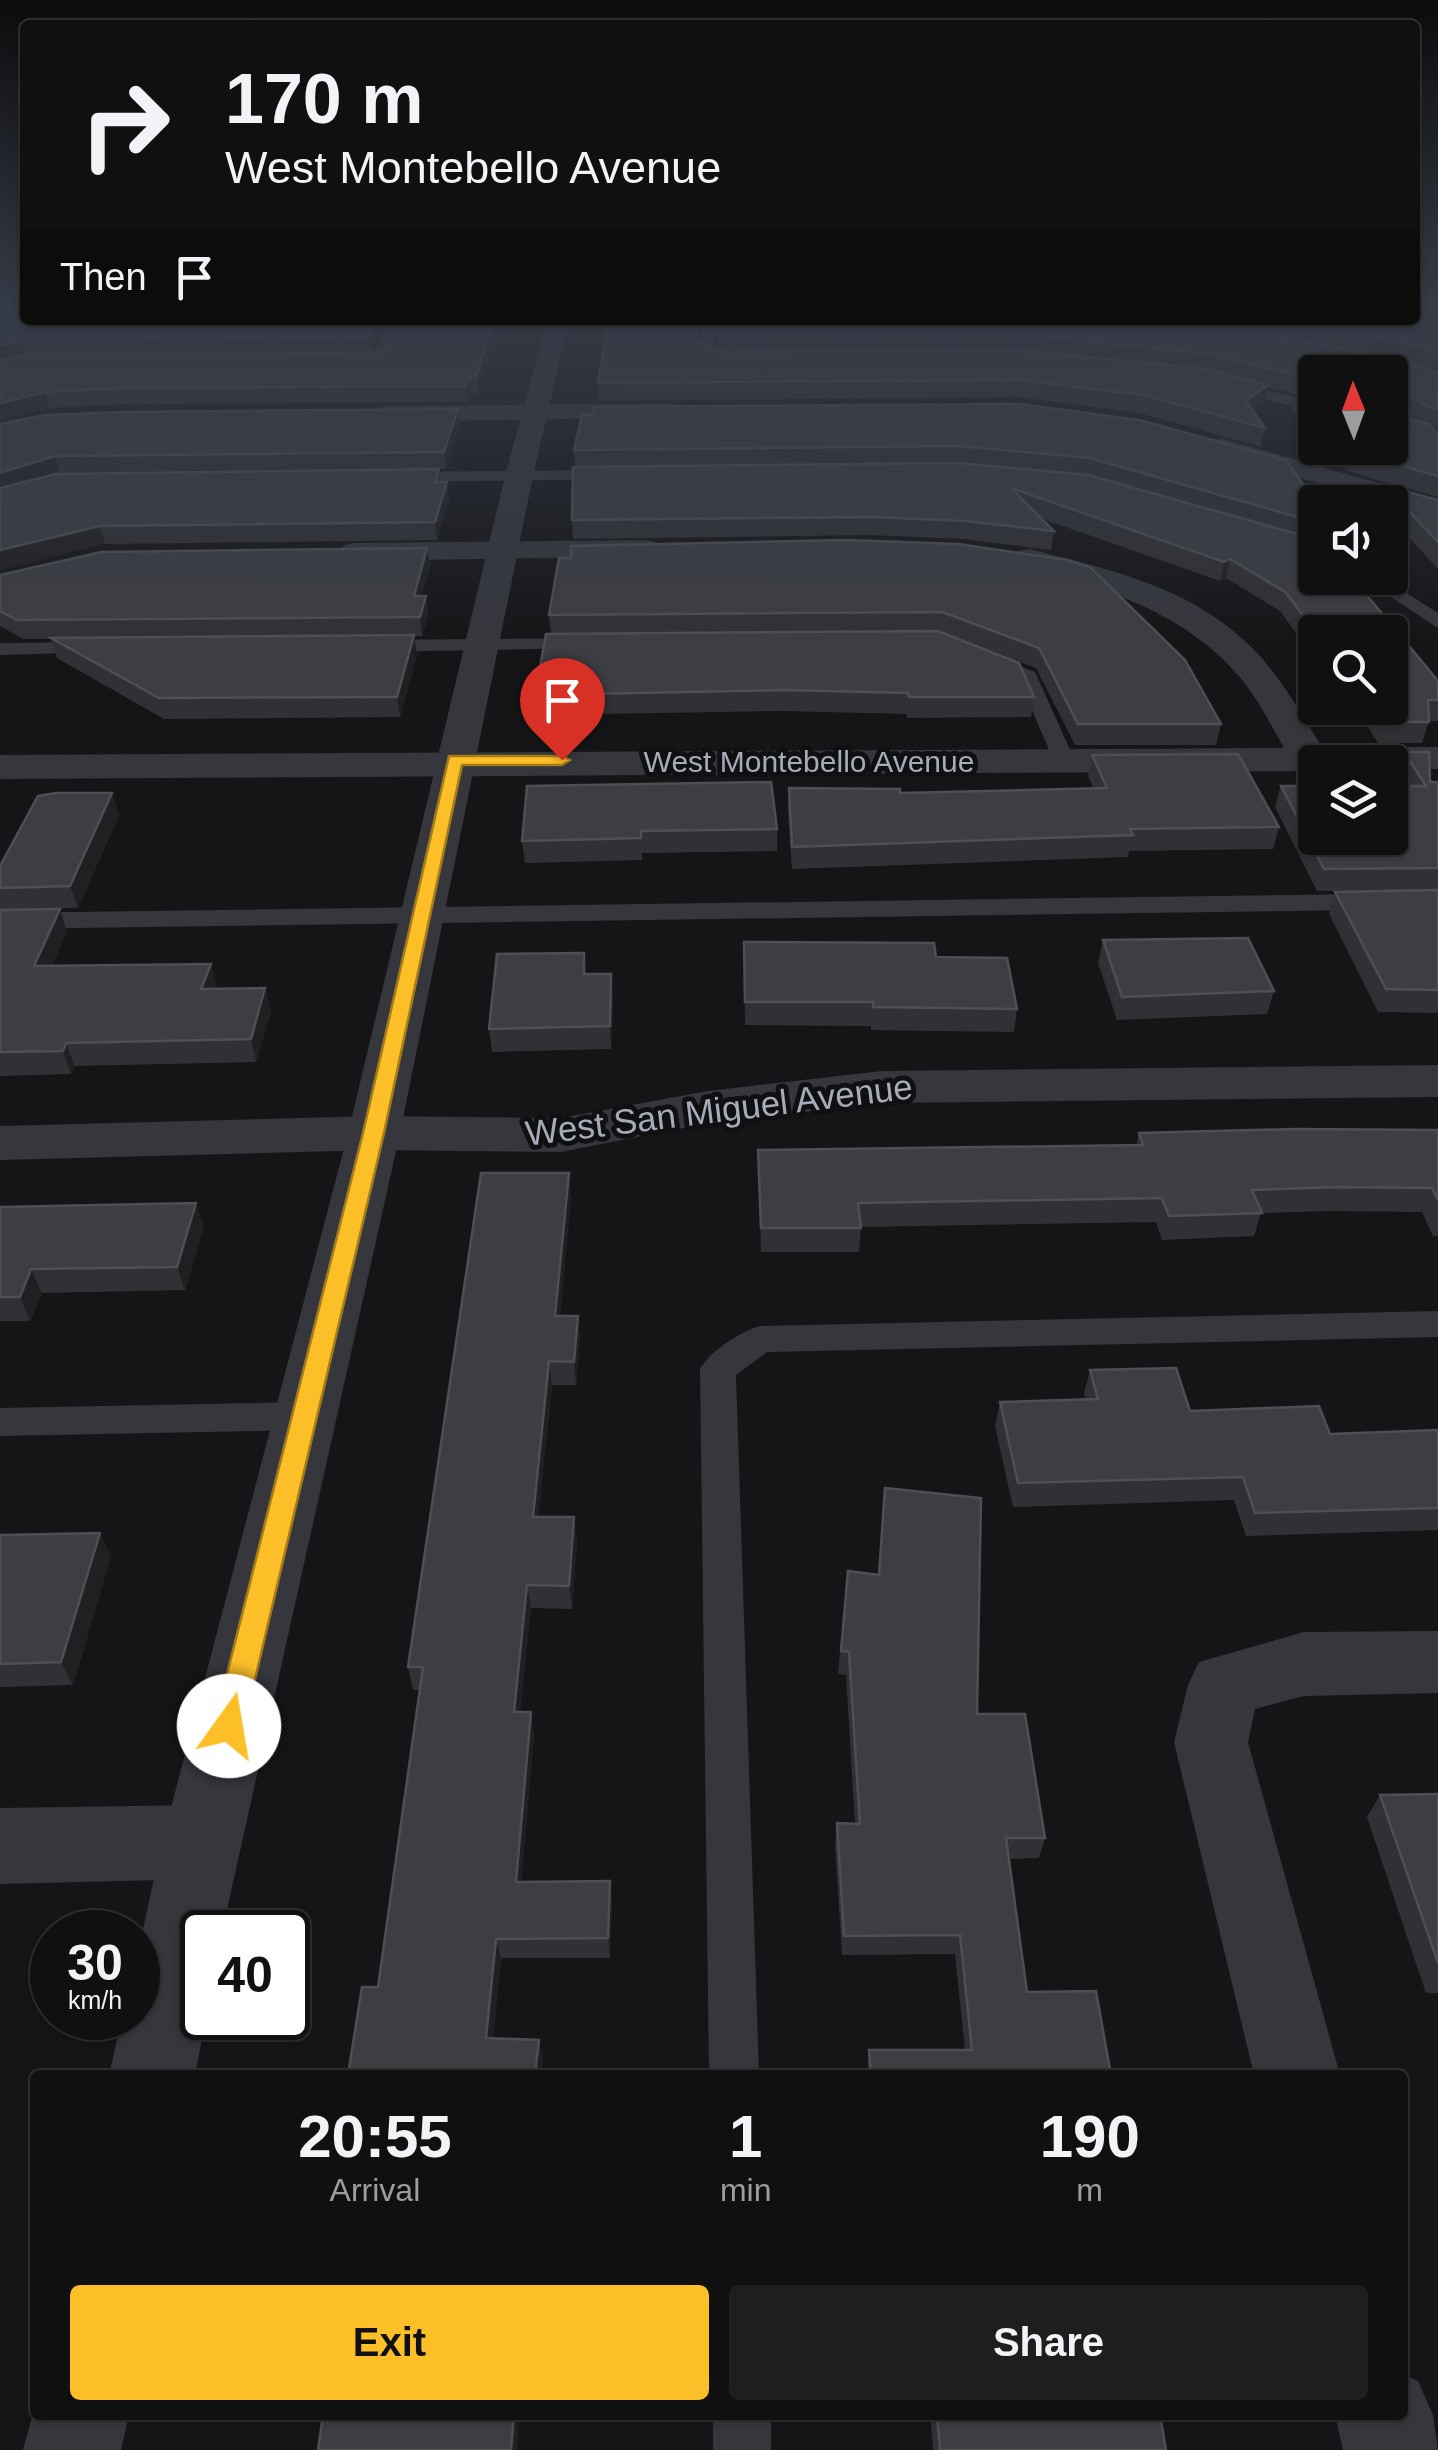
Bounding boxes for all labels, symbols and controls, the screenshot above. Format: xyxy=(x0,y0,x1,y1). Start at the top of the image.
icon: right xyxy=(60,60,190,190)
text: 170 m xyxy=(225,60,423,138)
text: West Montebello Avenue xyxy=(225,142,721,193)
icon: arrive xyxy=(167,250,222,305)
text: Then xyxy=(60,256,147,298)
north arrow xyxy=(1298,355,1408,465)
map controls xyxy=(1298,355,1408,855)
button: sound xyxy=(1298,485,1408,595)
button: search xyxy=(1298,615,1408,725)
pin xyxy=(520,658,605,761)
icon: arrive xyxy=(535,673,590,728)
street label: West Montebello Avenue xyxy=(644,745,974,778)
button: layers xyxy=(1298,745,1408,855)
street label: West San Miguel Avenue xyxy=(523,1066,915,1153)
position arrow xyxy=(177,1674,281,1778)
speed limit sign: 40 xyxy=(180,1910,310,2040)
text: 30 xyxy=(67,1935,123,1991)
text: km/h xyxy=(68,1986,122,2014)
text: 20:55 xyxy=(298,2103,452,2170)
text: 1 xyxy=(729,2103,762,2170)
text: 190 xyxy=(1040,2103,1140,2170)
text: Arrival xyxy=(330,2172,420,2208)
text: min xyxy=(720,2172,771,2208)
text: m xyxy=(1076,2172,1103,2208)
button: Exit xyxy=(70,2285,709,2400)
button: Share xyxy=(729,2285,1368,2400)

